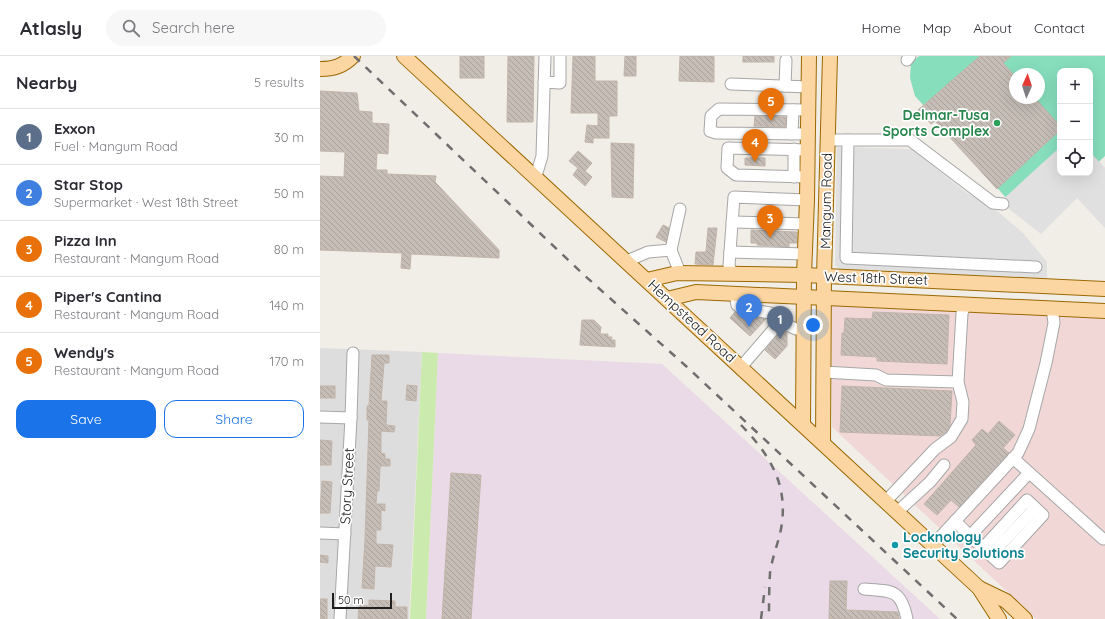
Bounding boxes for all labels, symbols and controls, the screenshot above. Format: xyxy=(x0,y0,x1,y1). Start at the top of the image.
search box xyxy=(106,10,386,46)
text: Atlasly xyxy=(20,16,82,40)
icon: search xyxy=(120,17,142,39)
text: Search here xyxy=(152,18,235,37)
text: Home xyxy=(862,19,901,37)
text: Map xyxy=(923,19,951,37)
text: About xyxy=(973,19,1012,37)
text: Contact xyxy=(1034,19,1085,37)
north arrow xyxy=(1009,68,1045,104)
map controls xyxy=(1057,68,1093,176)
button: + xyxy=(1057,68,1093,104)
text: Nearby xyxy=(16,72,77,93)
text: 5 results xyxy=(254,74,304,90)
pin: 5 xyxy=(758,88,784,121)
button: − xyxy=(1057,104,1093,140)
place label: Delmar-Tusa Sports Complex xyxy=(882,106,989,140)
marker: Delmar-Tusa Sports Complex xyxy=(992,118,1002,128)
text: Exxon xyxy=(54,119,96,138)
text: 1 xyxy=(26,129,32,145)
text: 30 m xyxy=(274,129,304,145)
pin: 4 xyxy=(742,129,768,162)
text: Fuel · Mangum Road xyxy=(54,138,178,154)
button: locate xyxy=(1057,140,1093,176)
street label: Mangum Road xyxy=(816,153,836,249)
text: Star Stop xyxy=(54,175,123,194)
text: 2 xyxy=(25,185,33,201)
text: 50 m xyxy=(274,185,304,201)
text: Supermarket · West 18th Street xyxy=(54,194,238,210)
pin: 3 xyxy=(757,205,783,238)
text: Pizza Inn xyxy=(54,231,117,250)
text: 3 xyxy=(26,241,32,257)
text: 80 m xyxy=(274,241,304,257)
text: Restaurant · Mangum Road xyxy=(54,250,219,266)
street label: West 18th Street xyxy=(824,267,928,289)
street label: Hempstead Road xyxy=(644,276,740,366)
text: Piper's Cantina xyxy=(54,287,162,306)
pin: 2 xyxy=(736,294,762,327)
text: 4 xyxy=(25,297,33,313)
text: 140 m xyxy=(269,297,304,313)
text: Restaurant · Mangum Road xyxy=(54,306,219,322)
pin: 1 xyxy=(767,306,793,339)
your location xyxy=(803,315,823,335)
text: Wendy's xyxy=(54,343,114,362)
text: 5 xyxy=(25,353,33,369)
text: 170 m xyxy=(269,353,304,369)
text: Restaurant · Mangum Road xyxy=(54,362,219,378)
button: Save xyxy=(16,400,156,438)
button: Share xyxy=(164,400,304,438)
street label: Story Street xyxy=(336,447,358,525)
place label: Locknology Security Solutions xyxy=(903,528,1024,562)
marker: Locknology Security Solutions xyxy=(890,540,900,550)
scale bar xyxy=(332,591,392,610)
text: 50 m xyxy=(338,593,364,607)

